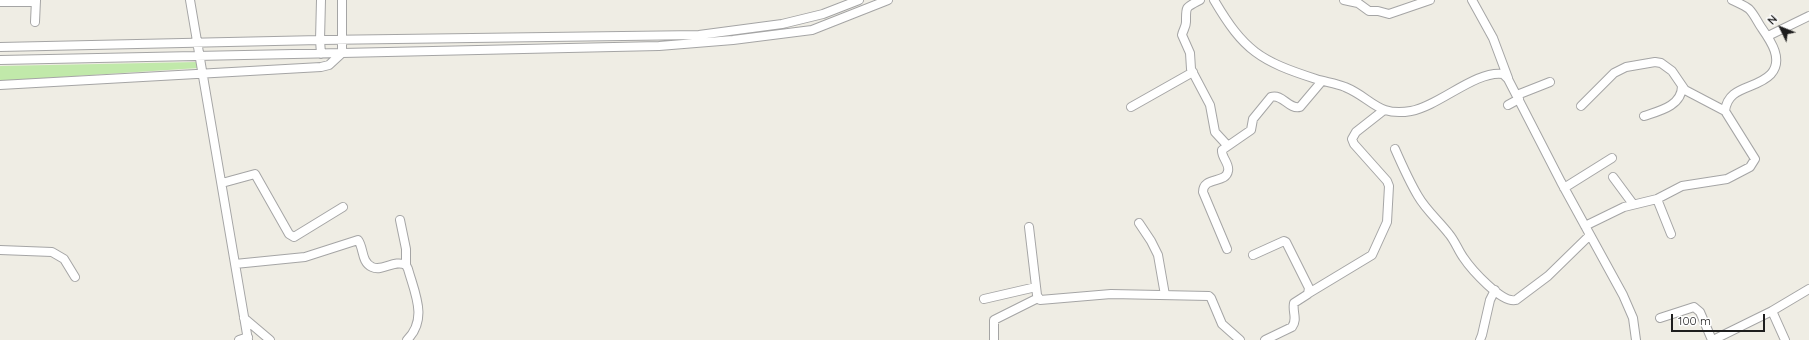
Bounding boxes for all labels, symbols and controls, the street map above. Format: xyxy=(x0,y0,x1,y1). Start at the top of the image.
north arrow xyxy=(1761,8,1801,48)
text: N xyxy=(1764,12,1780,28)
scale bar xyxy=(1673,306,1767,332)
text: 100 m xyxy=(1678,313,1711,328)

